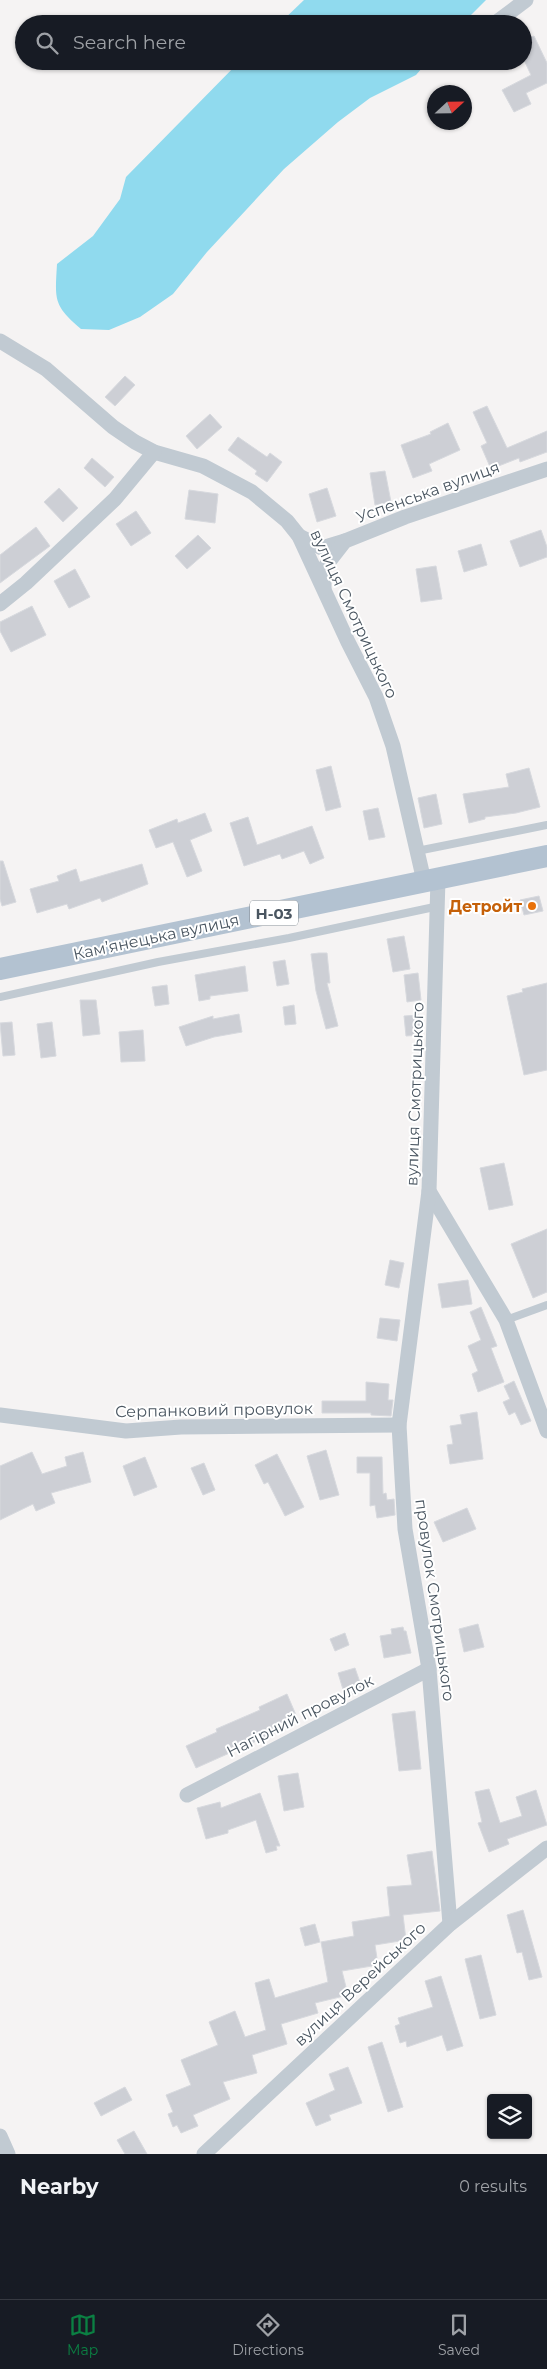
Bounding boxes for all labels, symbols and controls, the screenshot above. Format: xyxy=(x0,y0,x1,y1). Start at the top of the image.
search box xyxy=(15,15,532,70)
icon: search xyxy=(33,29,61,57)
text: Search here xyxy=(73,31,186,54)
north arrow xyxy=(427,85,472,130)
street label: Успенська вулиця xyxy=(354,457,502,527)
street label: вулиця Смотрицького xyxy=(306,526,402,702)
place label: Детройт xyxy=(449,897,522,916)
road number: Н-03 xyxy=(250,900,298,926)
marker: Детройт xyxy=(526,900,538,912)
street label: Камʼянецька вулиця xyxy=(71,910,241,964)
street label: вулиця Смотрицького xyxy=(402,1002,428,1186)
street label: Серпанковий провулок xyxy=(115,1399,314,1421)
street label: провулок Смотрицького xyxy=(411,1498,459,1702)
street label: Нагірний провулок xyxy=(223,1670,377,1761)
street label: вулиця Верейського xyxy=(290,1918,430,2050)
map controls xyxy=(487,2094,532,2139)
button: layers xyxy=(487,2094,532,2139)
text: Nearby xyxy=(20,2174,99,2199)
text: 0 results xyxy=(459,2177,527,2196)
tab: Map xyxy=(67,2311,98,2359)
tab: Directions xyxy=(232,2311,304,2359)
tab: Saved xyxy=(438,2311,480,2359)

